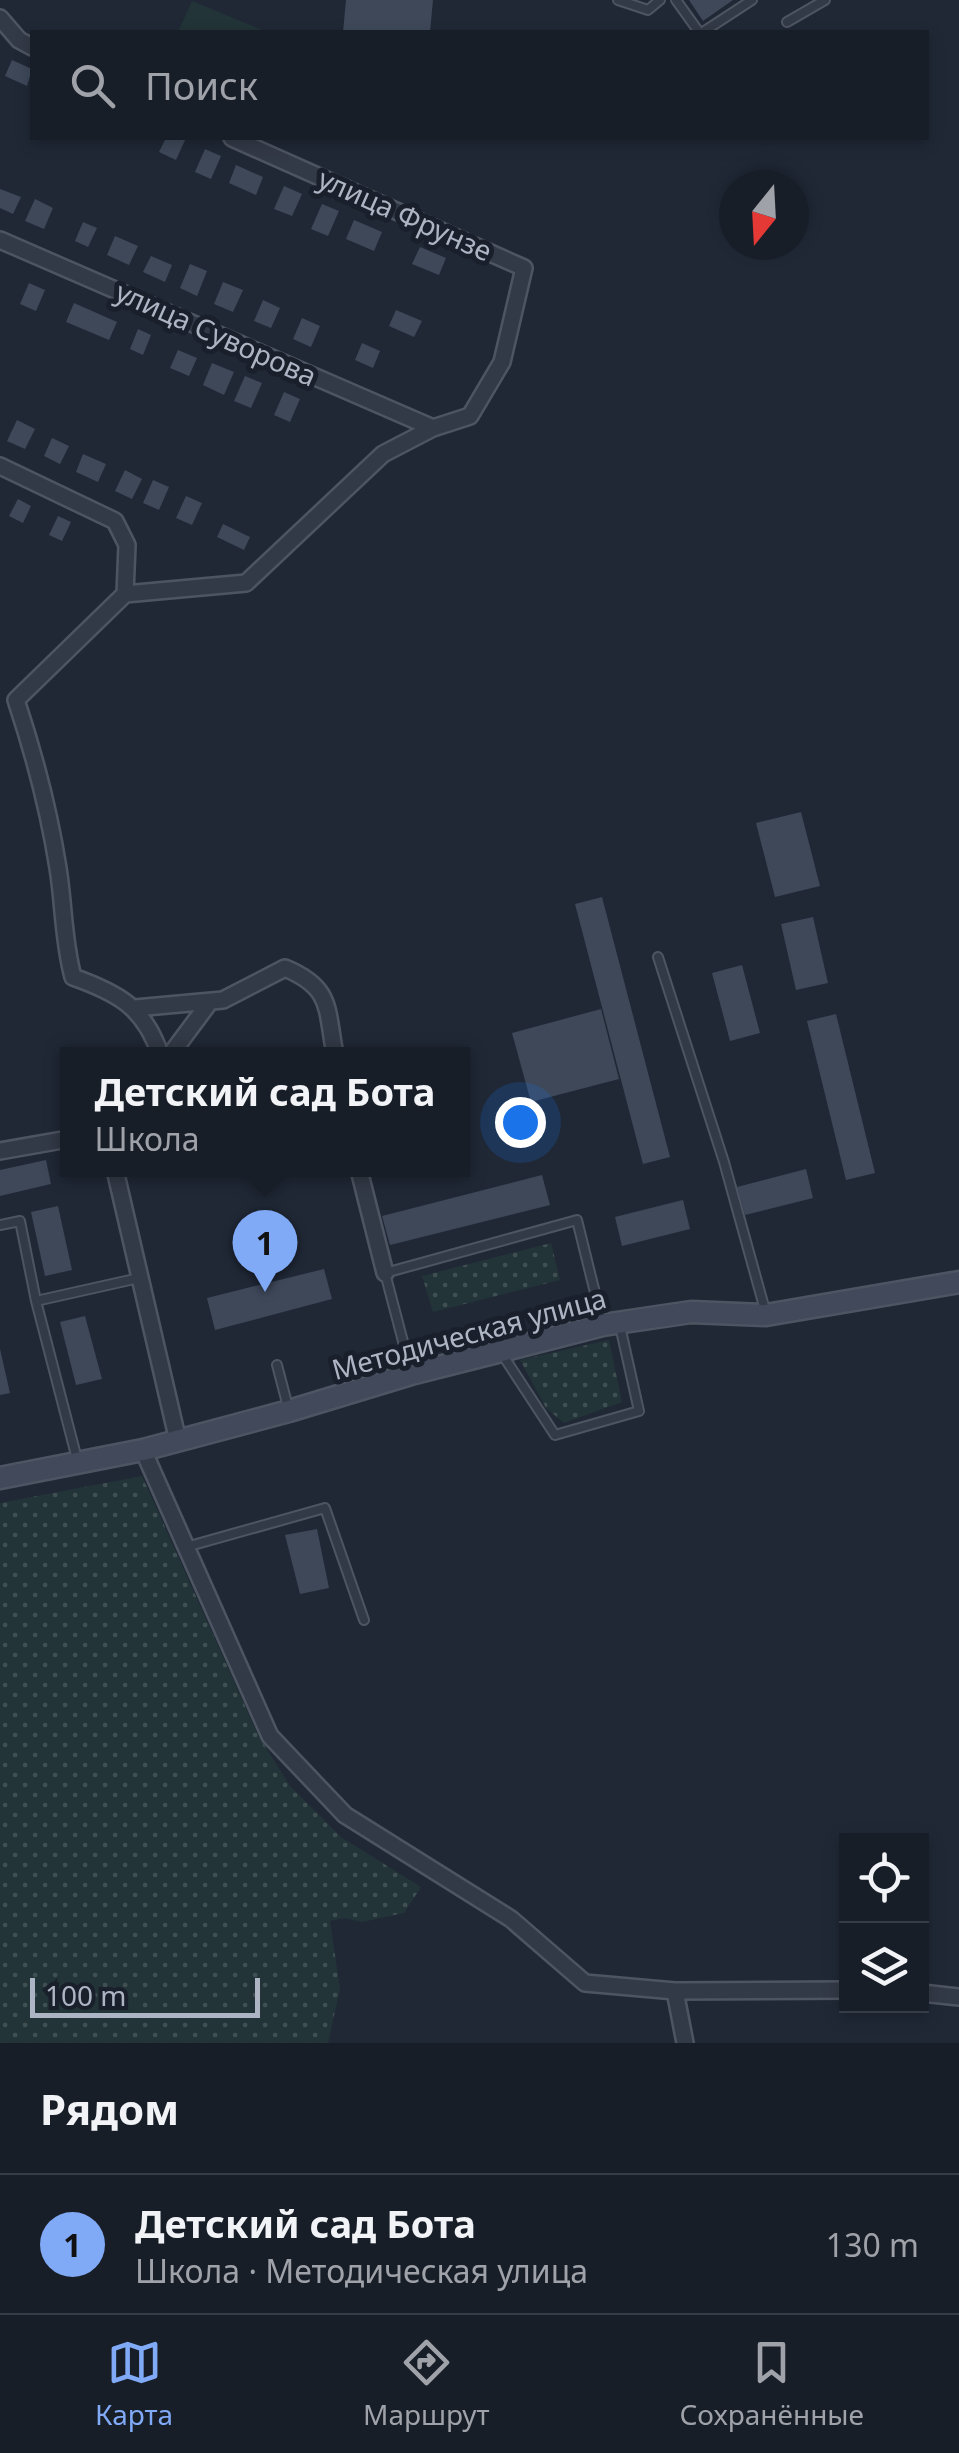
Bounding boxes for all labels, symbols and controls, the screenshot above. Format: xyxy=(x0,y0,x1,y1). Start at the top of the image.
search box xyxy=(30,30,929,140)
icon: search xyxy=(65,58,120,113)
text: Поиск xyxy=(145,59,258,111)
street label: улица Фрунзе xyxy=(313,159,498,269)
north arrow xyxy=(719,170,809,260)
street label: улица Суворова xyxy=(110,272,323,394)
popup xyxy=(60,1047,470,1177)
text: Детский сад Бота xyxy=(95,1065,435,1117)
your location xyxy=(495,1097,546,1148)
text: Школа xyxy=(95,1117,200,1160)
pin: 1 xyxy=(232,1210,298,1292)
street label: Методическая улица xyxy=(327,1278,610,1388)
map controls xyxy=(839,1833,929,2013)
button: locate xyxy=(839,1833,929,1923)
button: layers xyxy=(839,1923,929,2013)
scale bar xyxy=(30,1973,260,2018)
text: 100 m xyxy=(45,1976,127,2014)
text: Рядом xyxy=(40,2080,179,2137)
text: Детский сад Бота xyxy=(135,2197,476,2249)
text: 1 xyxy=(63,2223,82,2266)
text: 130 m xyxy=(826,2223,919,2266)
text: Школа · Методическая улица xyxy=(135,2249,588,2292)
tab: Карта xyxy=(95,2335,173,2433)
tab: Маршрут xyxy=(363,2335,490,2433)
tab: Сохранённые xyxy=(679,2335,864,2433)

